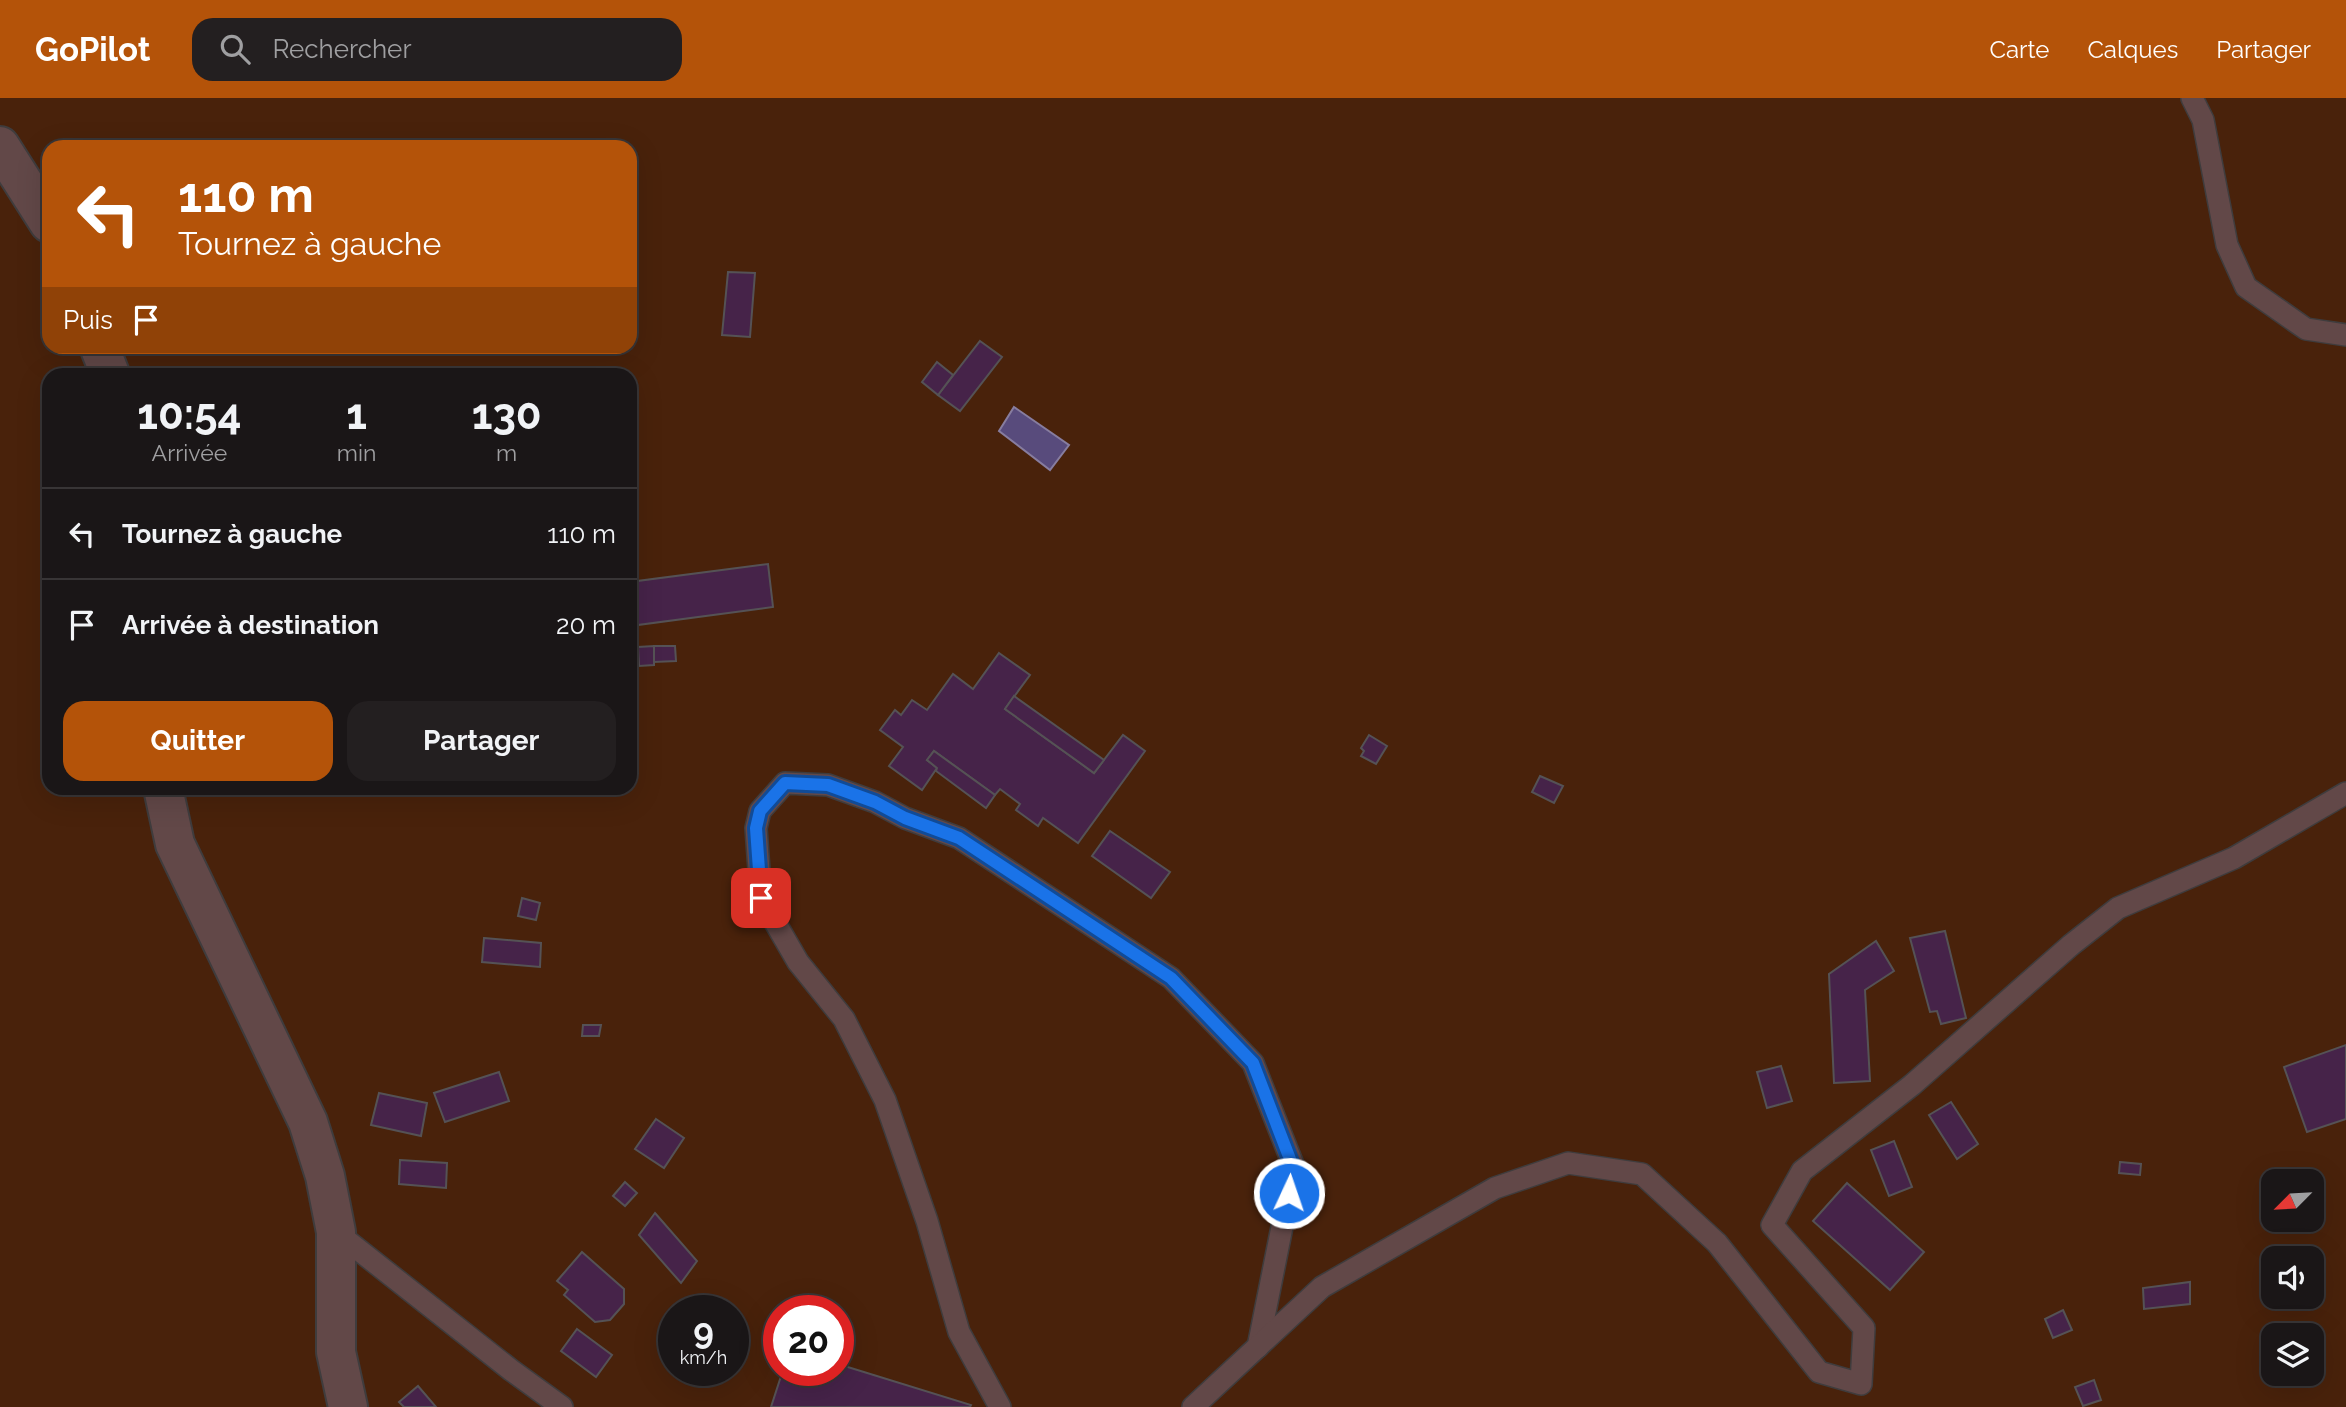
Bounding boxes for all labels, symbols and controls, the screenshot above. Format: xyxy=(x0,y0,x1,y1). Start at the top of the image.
search box xyxy=(192,18,682,81)
text: GoPilot xyxy=(35,30,150,69)
icon: search xyxy=(216,30,254,68)
text: Rechercher xyxy=(272,34,412,64)
text: Carte xyxy=(1990,35,2049,64)
text: Calques xyxy=(2087,35,2178,64)
text: Partager xyxy=(2216,35,2311,64)
text: 110 m xyxy=(178,166,314,223)
icon: left xyxy=(63,168,154,259)
text: Tournez à gauche xyxy=(178,225,441,262)
icon: arrive xyxy=(127,301,165,339)
text: Puis xyxy=(63,305,113,335)
text: 10:54 xyxy=(137,390,241,439)
text: 1 xyxy=(346,390,367,439)
text: 130 xyxy=(472,390,542,439)
text: Arrivée xyxy=(152,439,227,466)
text: min xyxy=(337,439,376,466)
text: m xyxy=(496,439,517,466)
icon: left xyxy=(63,515,101,553)
text: Tournez à gauche xyxy=(122,519,342,549)
text: 110 m xyxy=(547,519,616,549)
icon: arrive xyxy=(63,606,101,644)
text: Arrivée à destination xyxy=(122,610,379,640)
text: 20 m xyxy=(556,610,616,640)
button: Quitter xyxy=(63,701,333,781)
button: Partager xyxy=(347,701,616,781)
pin xyxy=(731,868,791,928)
icon: arrive xyxy=(742,879,780,917)
position arrow xyxy=(1252,1156,1326,1230)
north arrow xyxy=(2261,1169,2324,1232)
map controls xyxy=(2261,1169,2324,1386)
button: sound xyxy=(2261,1246,2324,1309)
speed limit sign: 20 xyxy=(763,1295,854,1386)
text: 9 xyxy=(693,1311,714,1352)
button: layers xyxy=(2261,1323,2324,1386)
text: km/h xyxy=(680,1347,727,1368)

